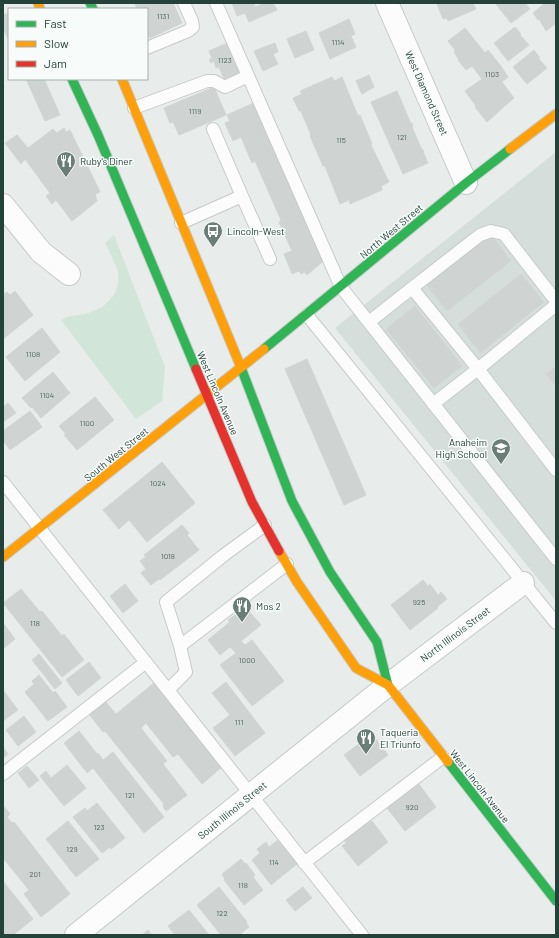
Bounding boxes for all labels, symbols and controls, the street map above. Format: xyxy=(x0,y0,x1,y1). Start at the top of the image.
legend xyxy=(8,8,148,80)
house number: 1131 xyxy=(157,11,169,21)
text: Fast xyxy=(44,16,67,30)
text: Slow xyxy=(44,36,69,50)
house number: 1114 xyxy=(332,37,344,47)
street label: West Diamond Street xyxy=(403,49,451,138)
house number: 1123 xyxy=(218,55,232,65)
text: Jam xyxy=(44,56,67,70)
house number: 1103 xyxy=(485,69,499,79)
house number: 1119 xyxy=(189,106,201,116)
house number: 121 xyxy=(397,132,407,142)
house number: 115 xyxy=(336,135,346,145)
restaurant icon: Ruby's Diner xyxy=(55,150,77,178)
place label: Ruby's Diner xyxy=(80,155,133,167)
street label: North West Street xyxy=(357,201,425,261)
bus stop icon: Lincoln-West xyxy=(202,220,224,248)
place label: Lincoln-West xyxy=(227,225,285,237)
house number: 1108 xyxy=(26,349,40,359)
street label: West Lincoln Avenue xyxy=(195,349,241,437)
house number: 1104 xyxy=(40,390,54,400)
house number: 1100 xyxy=(80,418,94,428)
street label: South West Street xyxy=(82,424,151,484)
place label: Anaheim High School xyxy=(436,436,487,460)
school or university icon: Anaheim High School xyxy=(490,437,512,465)
house number: 1024 xyxy=(150,478,166,488)
house number: 1018 xyxy=(161,551,175,561)
restaurant icon: Mos 2 xyxy=(231,595,253,623)
house number: 925 xyxy=(413,597,425,607)
place label: Mos 2 xyxy=(256,600,281,612)
street label: North Illinois Street xyxy=(418,604,493,664)
house number: 118 xyxy=(30,618,40,628)
house number: 1000 xyxy=(239,655,255,665)
house number: 111 xyxy=(235,717,243,727)
place label: Taqueria El Triunfo xyxy=(380,726,421,750)
restaurant icon: Taqueria El Triunfo xyxy=(355,727,377,755)
street label: West Lincoln Avenue xyxy=(448,747,512,825)
street label: South Illinois Street xyxy=(195,778,269,841)
house number: 121 xyxy=(125,790,135,800)
house number: 920 xyxy=(406,802,418,812)
house number: 123 xyxy=(93,822,105,832)
house number: 129 xyxy=(66,844,78,854)
house number: 114 xyxy=(269,857,279,867)
house number: 201 xyxy=(29,869,41,879)
house number: 118 xyxy=(238,880,248,890)
house number: 122 xyxy=(216,908,228,918)

